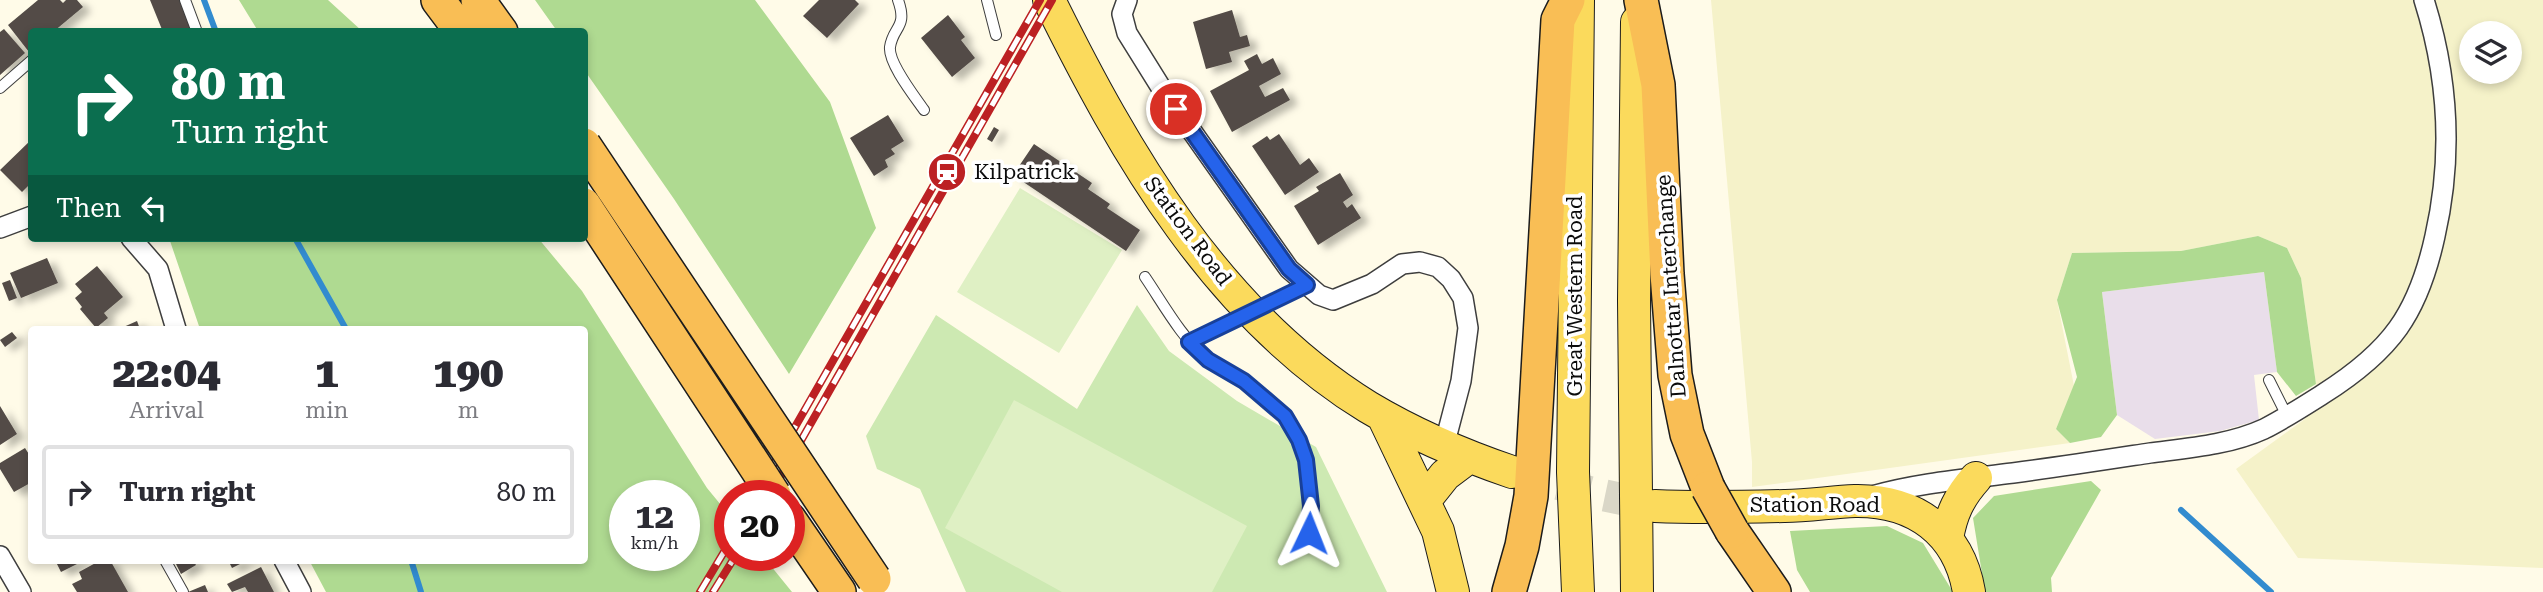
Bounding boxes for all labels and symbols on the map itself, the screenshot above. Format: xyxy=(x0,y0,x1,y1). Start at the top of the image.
pin xyxy=(1146,79,1206,139)
station icon: Kilpatrick xyxy=(926,151,968,193)
place label: Kilpatrick xyxy=(974,160,1075,184)
street label: Station Road xyxy=(1139,172,1237,290)
street label: Dalnottar Interchange xyxy=(1651,174,1691,398)
street label: Great Western Road xyxy=(1563,195,1587,396)
speed limit sign: 20 xyxy=(714,480,805,571)
street label: Station Road xyxy=(1750,493,1880,517)
position arrow xyxy=(1272,496,1346,570)

